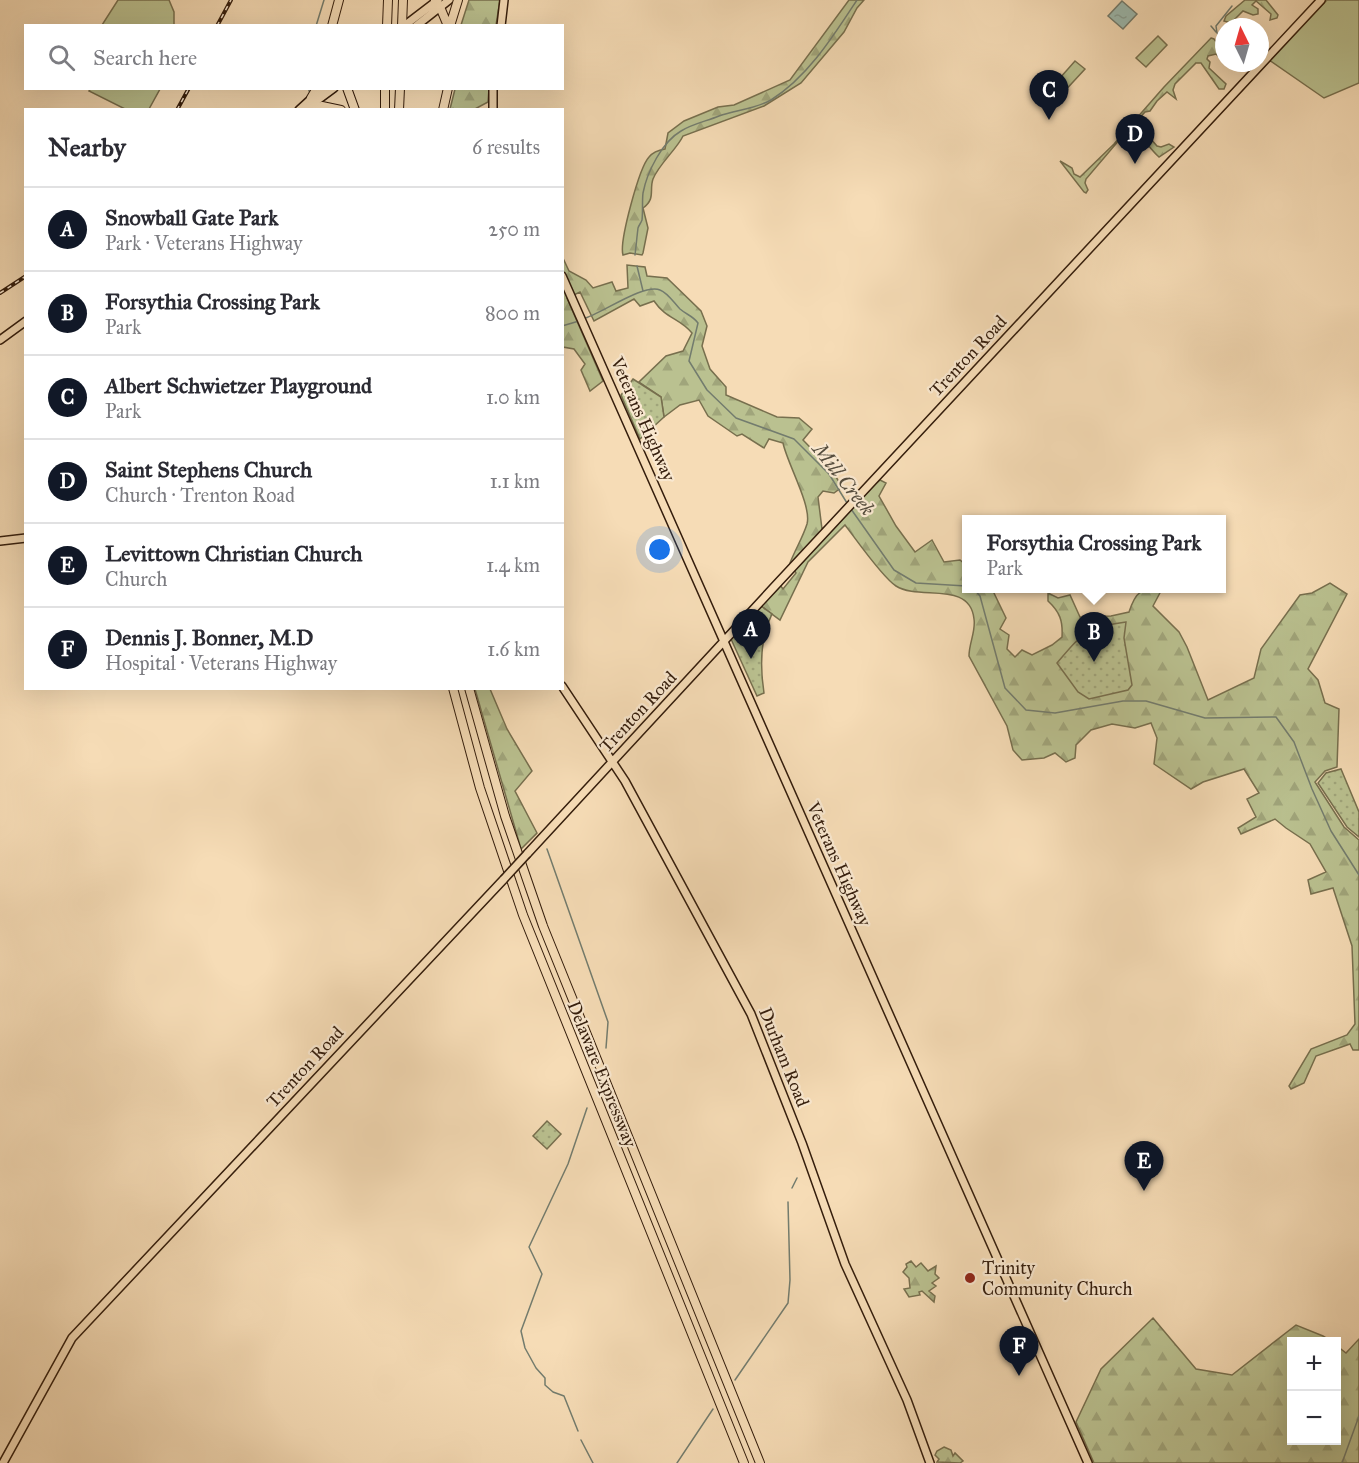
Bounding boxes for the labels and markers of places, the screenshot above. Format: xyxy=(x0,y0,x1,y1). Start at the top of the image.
pin: C xyxy=(1030,70,1068,120)
pin: D xyxy=(1116,114,1154,164)
pin: A xyxy=(732,610,771,659)
pin: B xyxy=(1074,612,1114,662)
pin: E xyxy=(1124,1142,1164,1191)
place label: Trinity Community Church xyxy=(982,1257,1132,1300)
marker: Trinity Community Church xyxy=(963,1271,977,1285)
pin: F xyxy=(1000,1326,1038,1376)

